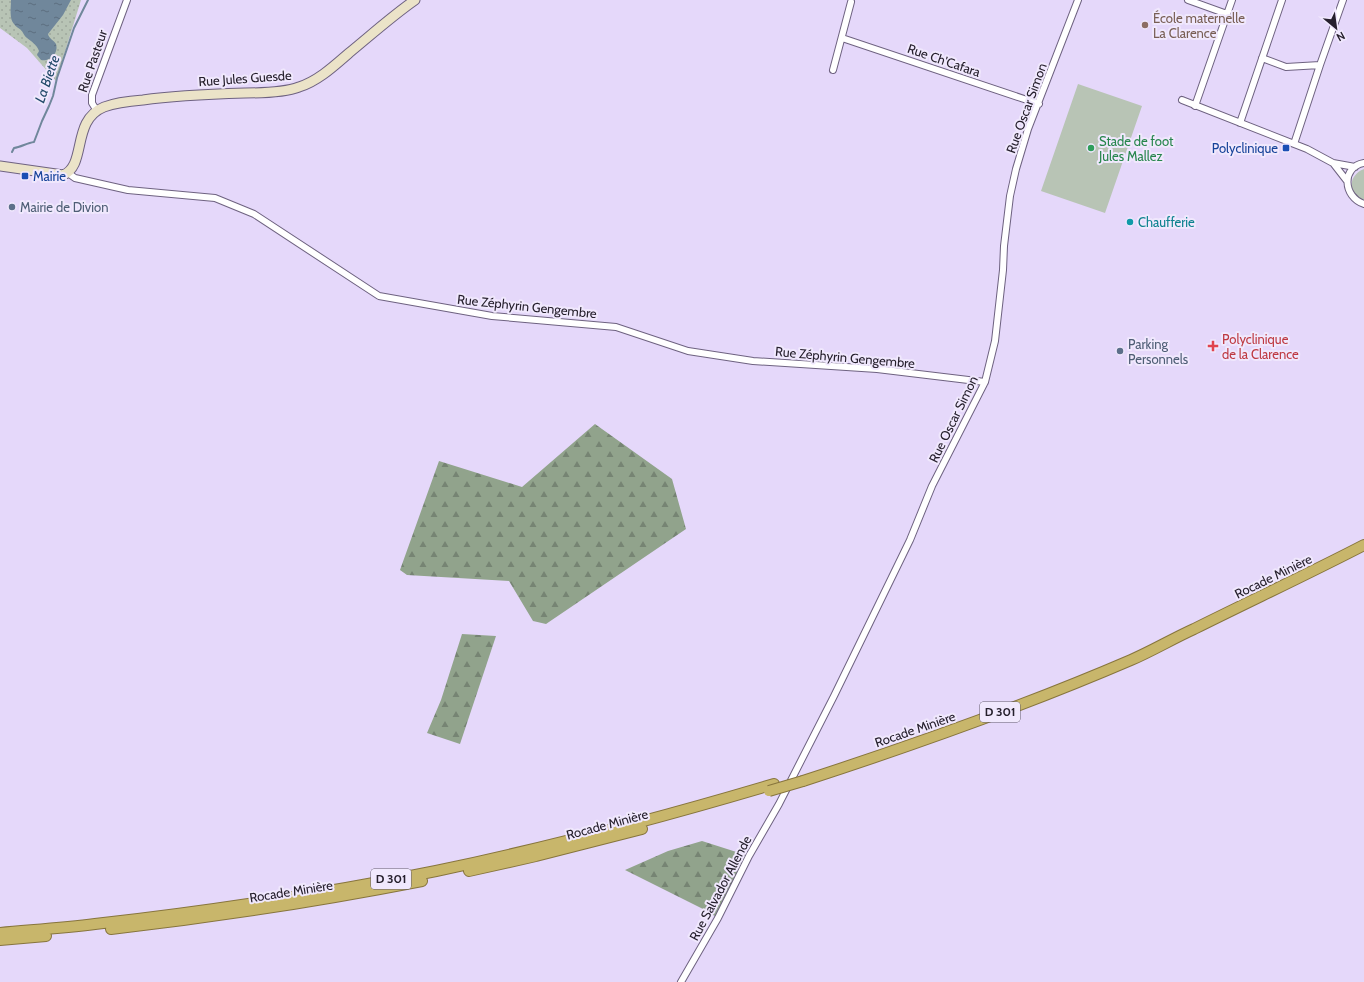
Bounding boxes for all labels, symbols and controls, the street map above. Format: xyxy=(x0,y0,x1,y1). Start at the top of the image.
north arrow xyxy=(1316,8,1356,48)
place label: École maternelle La Clarence xyxy=(1153,9,1245,41)
marker: École maternelle La Clarence xyxy=(1140,20,1150,30)
street label: Rue Pasteur xyxy=(74,27,110,94)
text: N xyxy=(1334,29,1348,45)
street label: Rue Ch'Cafara xyxy=(905,40,983,80)
water label: La Biette xyxy=(30,52,64,105)
street label: Rue Oscar Simon xyxy=(1002,61,1050,155)
street label: Rue Jules Guesde xyxy=(198,67,292,89)
place label: Stade de foot Jules Mallez xyxy=(1098,133,1174,164)
place label: Polyclinique xyxy=(1212,140,1278,156)
marker: Stade de foot Jules Mallez xyxy=(1086,143,1096,153)
marker: Polyclinique xyxy=(1281,143,1291,153)
place label: Mairie xyxy=(33,168,66,184)
marker: Mairie xyxy=(20,171,30,181)
place label: Mairie de Divion xyxy=(20,199,108,215)
marker: Mairie de Divion xyxy=(7,202,17,212)
place label: Chaufferie xyxy=(1138,214,1195,230)
marker: Chaufferie xyxy=(1125,217,1135,227)
street label: Rue Zéphyrin Gengembre xyxy=(456,291,598,321)
place label: Polyclinique de la Clarence xyxy=(1222,331,1299,362)
place label: Parking Personnels xyxy=(1128,336,1189,367)
marker: Polyclinique de la Clarence xyxy=(1207,340,1219,352)
street label: Rue Zéphyrin Gengembre xyxy=(774,343,916,371)
marker: Parking Personnels xyxy=(1115,346,1125,356)
street label: Rue Oscar Simon xyxy=(925,373,981,465)
street label: Rocade Minière xyxy=(1232,550,1315,602)
road number: D 301 xyxy=(980,702,1020,722)
street label: Rocade Minière xyxy=(873,708,958,750)
street label: Rocade Minière xyxy=(564,805,650,843)
street label: Rue Salvador Allende xyxy=(686,832,755,943)
road number: D 301 xyxy=(371,869,411,889)
street label: Rocade Minière xyxy=(248,876,334,905)

